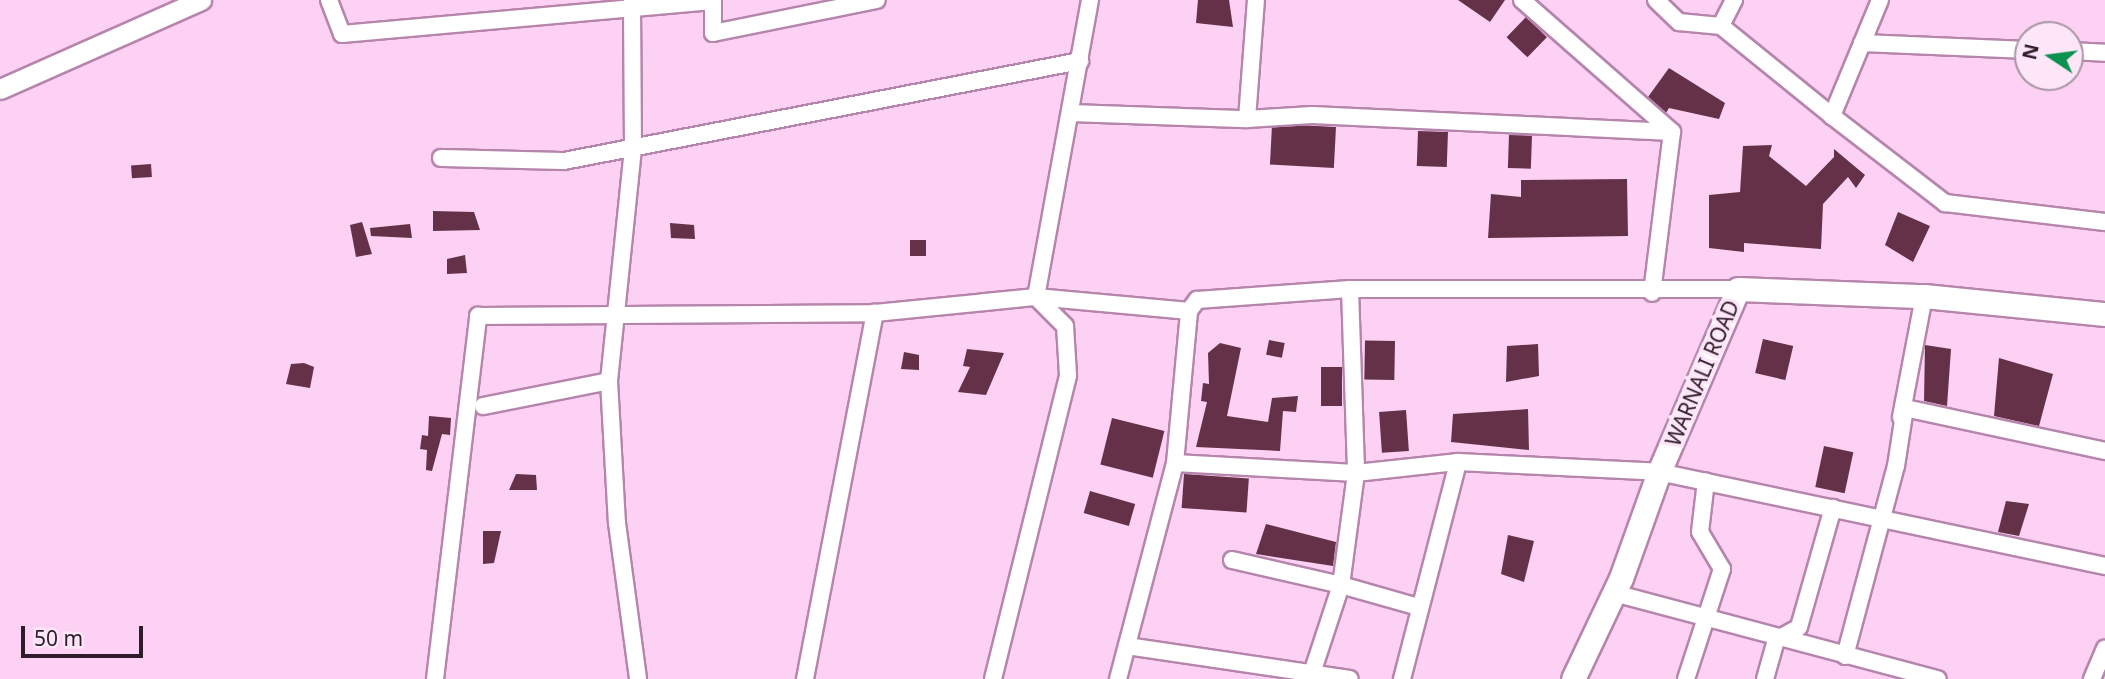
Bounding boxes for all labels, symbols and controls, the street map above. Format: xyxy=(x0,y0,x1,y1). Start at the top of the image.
north arrow xyxy=(2014,21,2084,91)
text: N xyxy=(2016,41,2045,62)
street label: WARNALI ROAD xyxy=(1660,296,1744,450)
scale bar xyxy=(24,612,147,656)
text: 50 m xyxy=(34,624,83,652)

